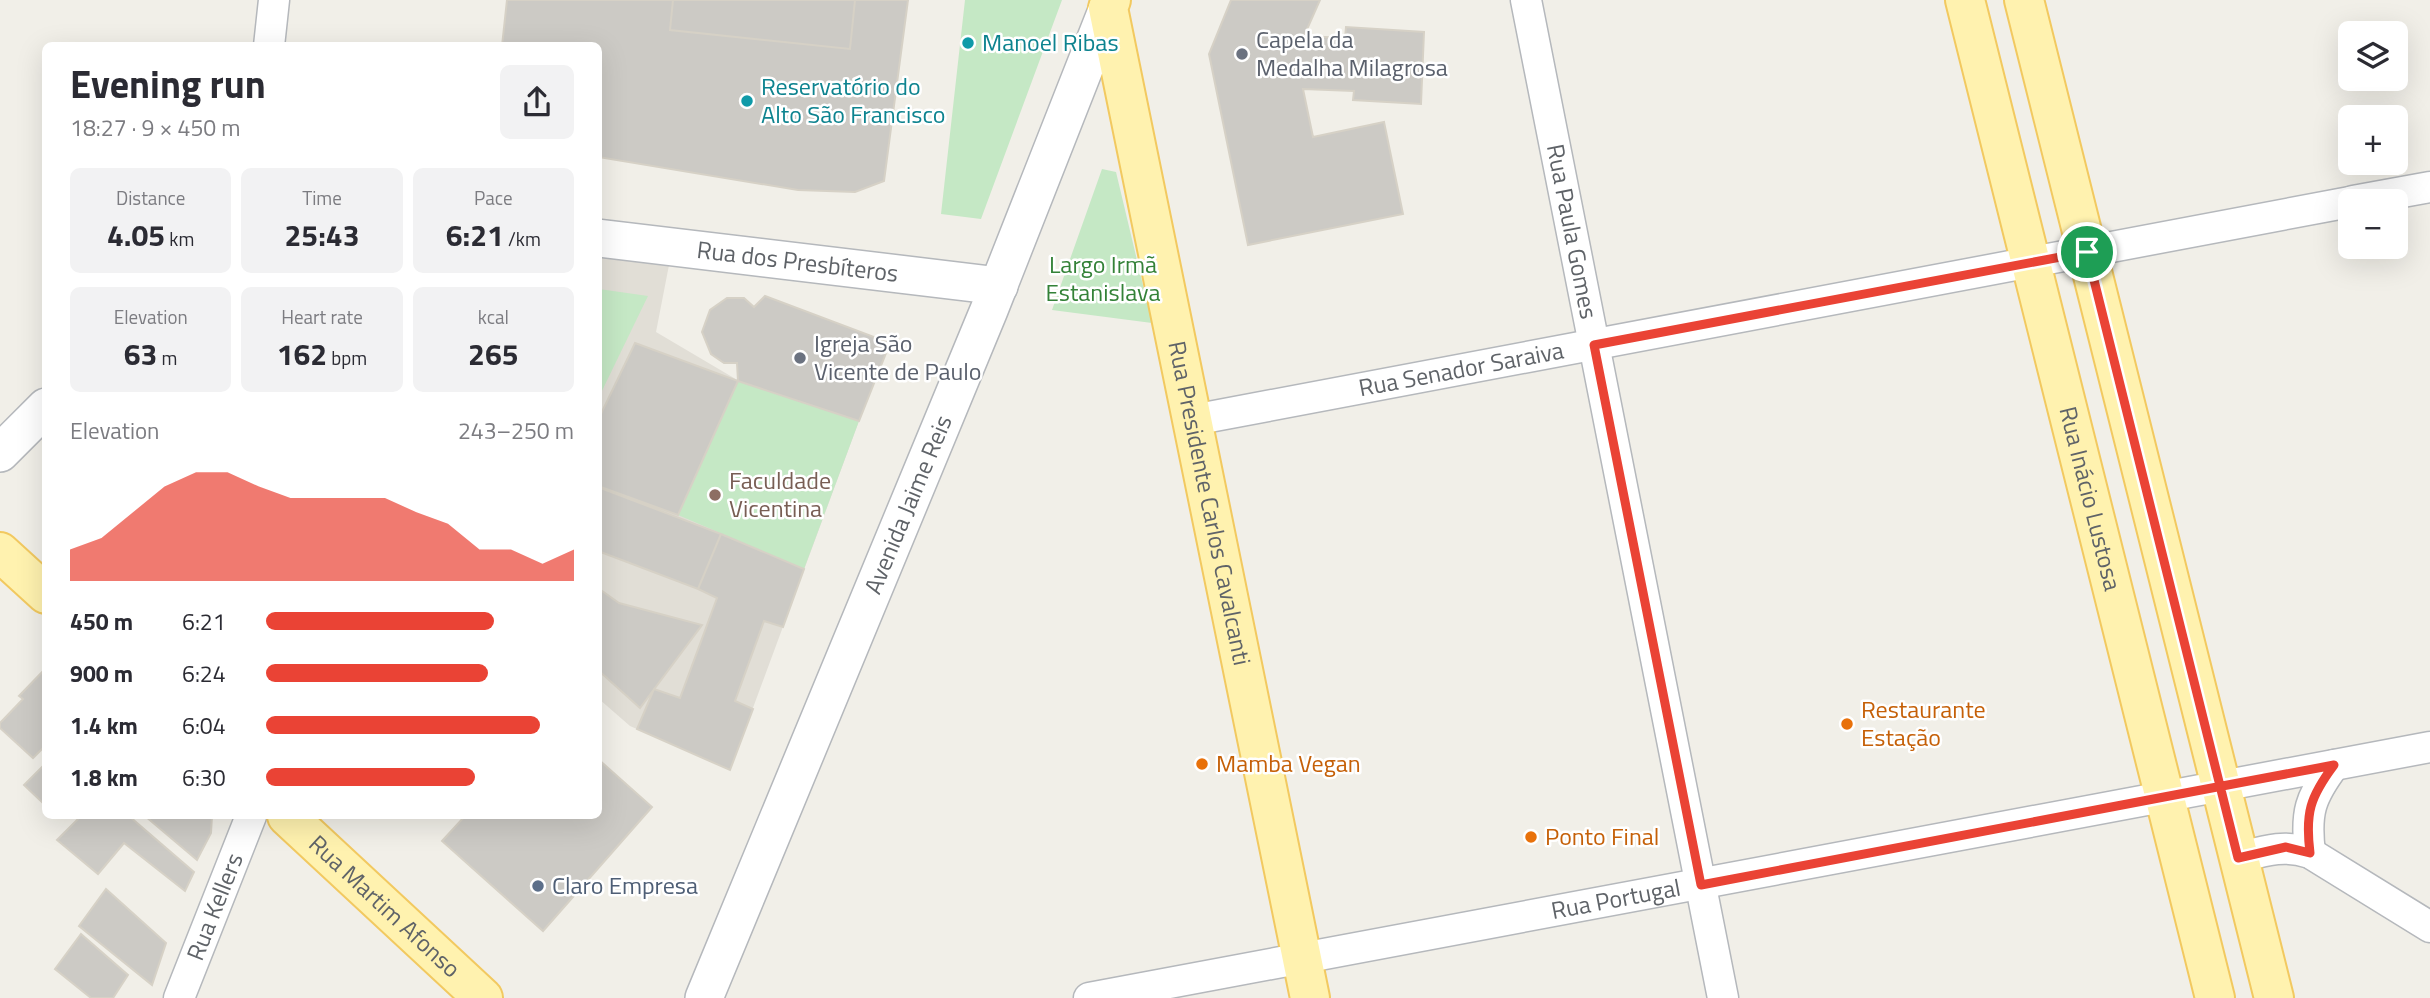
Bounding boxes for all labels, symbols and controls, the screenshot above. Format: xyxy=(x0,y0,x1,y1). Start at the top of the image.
place label: Capela da Medalha Milagrosa xyxy=(1256,21,1448,85)
map controls xyxy=(2338,21,2408,259)
button: layers xyxy=(2338,21,2408,91)
place label: Manoel Ribas xyxy=(982,24,1119,60)
marker: Manoel Ribas xyxy=(960,35,976,51)
marker: Capela da Medalha Milagrosa xyxy=(1234,46,1250,62)
text: Evening run xyxy=(70,55,266,113)
button: share xyxy=(500,65,574,139)
place label: Reservatório do Alto São Francisco xyxy=(761,68,945,132)
marker: Reservatório do Alto São Francisco xyxy=(739,93,755,109)
button: + xyxy=(2338,105,2408,175)
text: 18:27 · 9 × 450 m xyxy=(70,110,240,145)
street label: Rua Paula Gomes xyxy=(1538,141,1608,322)
text: Distance xyxy=(116,183,185,212)
text: Time xyxy=(302,183,342,212)
text: Pace xyxy=(474,183,513,212)
button: − xyxy=(2338,189,2408,259)
text: 4.05 xyxy=(107,212,165,258)
text: 25:43 xyxy=(285,212,359,258)
text: 6:21 xyxy=(446,212,504,258)
pin xyxy=(2057,222,2117,282)
text: km xyxy=(165,224,194,253)
text: /km xyxy=(504,224,541,253)
street label: Rua dos Presbíteros xyxy=(695,231,900,291)
icon: arrive xyxy=(2068,233,2106,271)
park label: Largo Irmã Estanislava xyxy=(1045,246,1161,310)
text: Elevation xyxy=(114,302,188,331)
text: Heart rate xyxy=(281,302,363,331)
text: kcal xyxy=(478,302,509,331)
place label: Igreja São Vicente de Paulo xyxy=(814,325,982,389)
text: 63 xyxy=(124,331,157,377)
text: 162 xyxy=(277,331,327,377)
text: 265 xyxy=(468,331,519,377)
street label: Rua Senador Saraiva xyxy=(1356,332,1567,405)
street label: Rua Presidente Carlos Cavalcanti xyxy=(1159,338,1261,668)
text: m xyxy=(157,343,178,372)
text: bpm xyxy=(327,343,367,372)
marker: Igreja São Vicente de Paulo xyxy=(792,350,808,366)
street label: Rua Inácio Lustosa xyxy=(2050,402,2131,594)
street label: Avenida Jaime Reis xyxy=(854,409,960,599)
text: Elevation xyxy=(70,413,159,448)
text: 243–250 m xyxy=(458,413,574,448)
place label: Faculdade Vicentina xyxy=(729,462,831,526)
marker: Faculdade Vicentina xyxy=(707,487,723,503)
text: 450 m xyxy=(70,604,133,639)
text: 6:21 xyxy=(182,604,226,639)
text: 900 m xyxy=(70,656,133,691)
text: 6:24 xyxy=(182,656,226,691)
place label: Restaurante Estação xyxy=(1861,691,1986,755)
text: 1.4 km xyxy=(70,708,138,743)
text: 6:04 xyxy=(182,708,226,743)
marker: Restaurante Estação xyxy=(1839,716,1855,732)
place label: Mamba Vegan xyxy=(1216,745,1361,781)
marker: Mamba Vegan xyxy=(1194,756,1210,772)
text: 1.8 km xyxy=(70,760,138,795)
text: 6:30 xyxy=(182,760,226,795)
place label: Ponto Final xyxy=(1545,818,1659,854)
street label: Rua Martim Afonso xyxy=(301,826,469,986)
marker: Ponto Final xyxy=(1523,829,1539,845)
street label: Rua Kellers xyxy=(177,847,252,966)
place label: Claro Empresa xyxy=(552,867,698,903)
street label: Rua Portugal xyxy=(1548,869,1683,928)
marker: Claro Empresa xyxy=(530,878,546,894)

